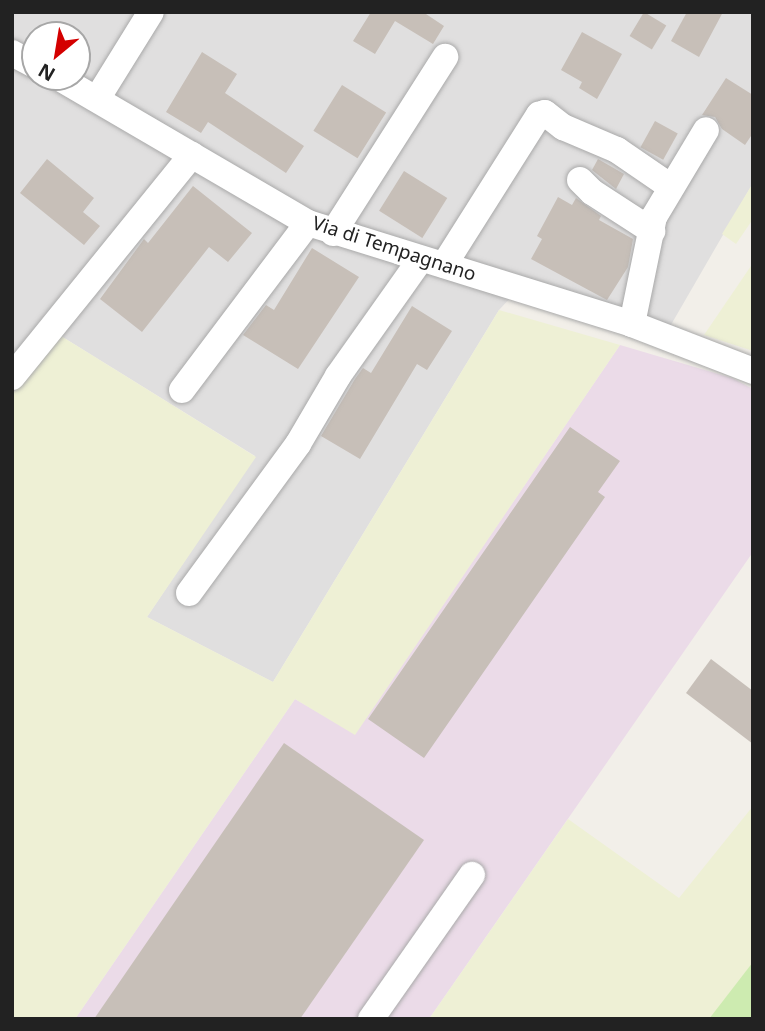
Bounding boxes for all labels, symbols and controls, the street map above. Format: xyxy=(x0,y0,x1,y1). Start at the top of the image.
north arrow xyxy=(21,21,91,91)
text: N xyxy=(33,57,60,88)
street label: Via di Tempagnano xyxy=(309,212,479,286)

